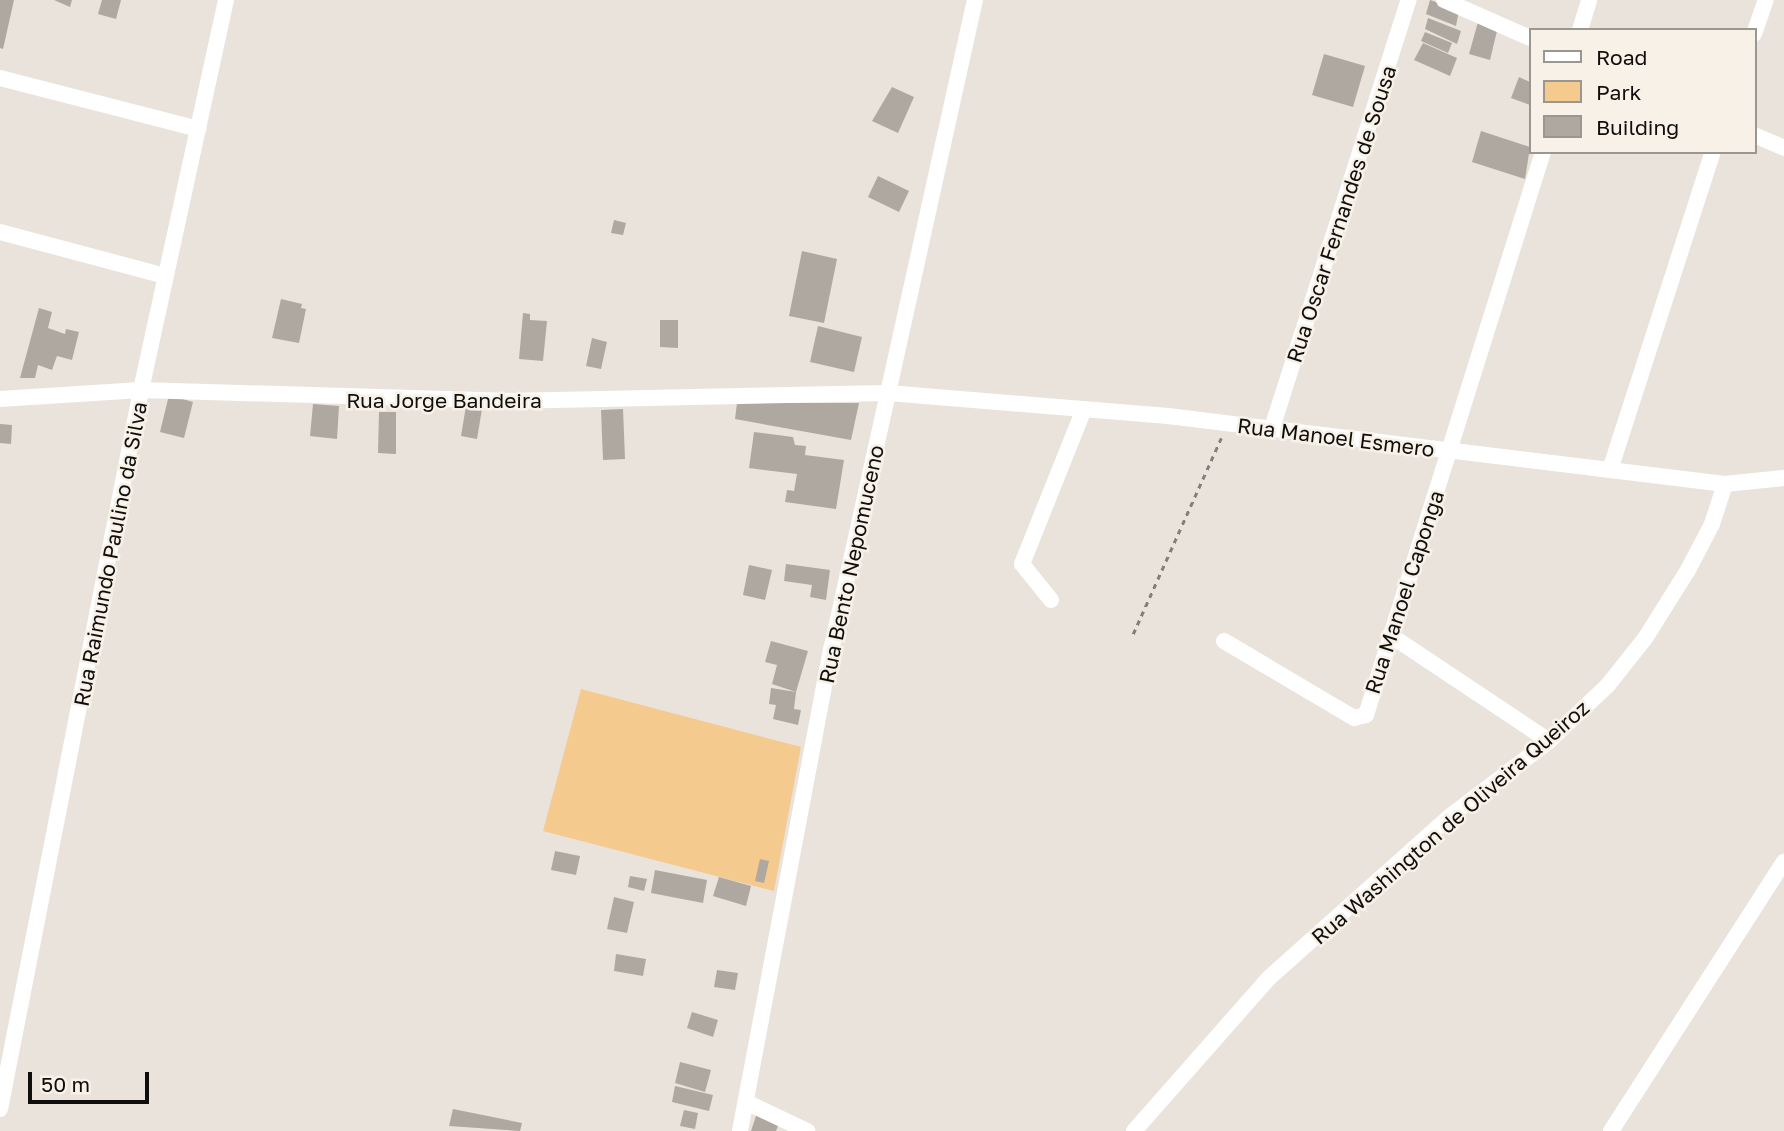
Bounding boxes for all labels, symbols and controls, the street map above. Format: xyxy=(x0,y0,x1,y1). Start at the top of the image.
legend xyxy=(1528,28,1756,154)
text: Road xyxy=(1596,44,1647,70)
street label: Rua Oscar Fernandes de Sousa xyxy=(1281,62,1401,366)
text: Park xyxy=(1596,79,1641,105)
text: Building xyxy=(1596,114,1679,140)
street label: Rua Jorge Bandeira xyxy=(346,387,542,413)
street label: Rua Raimundo Paulino da Silva xyxy=(68,400,152,708)
street label: Rua Manoel Esmero xyxy=(1236,412,1436,462)
street label: Rua Bento Nepomuceno xyxy=(813,443,889,685)
street label: Rua Manoel Caponga xyxy=(1359,487,1449,697)
street label: Rua Washington de Oliveira Queiroz xyxy=(1306,695,1594,949)
scale bar xyxy=(32,1058,152,1102)
text: 50 m xyxy=(41,1071,90,1097)

